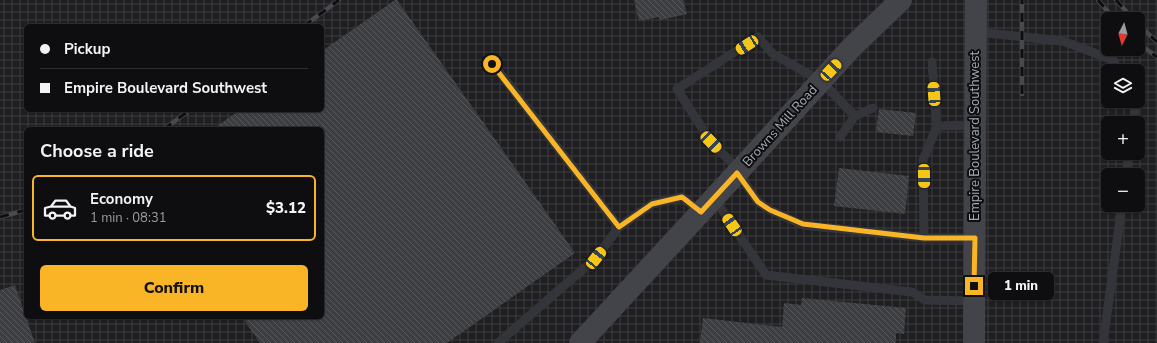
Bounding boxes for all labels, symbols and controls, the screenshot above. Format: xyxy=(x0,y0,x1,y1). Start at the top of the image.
north arrow xyxy=(1101,12,1145,56)
map controls xyxy=(1101,12,1145,212)
car xyxy=(734,33,760,57)
text: Pickup xyxy=(64,39,110,59)
street label: Empire Boulevard Southwest xyxy=(966,51,984,221)
route start xyxy=(483,55,501,73)
car xyxy=(818,57,844,83)
button: layers xyxy=(1101,64,1145,108)
text: Empire Boulevard Southwest xyxy=(64,78,267,98)
street label: Browns Mill Road xyxy=(739,81,821,171)
car xyxy=(927,82,941,106)
button: + xyxy=(1101,116,1145,160)
car xyxy=(698,129,724,155)
text: Choose a ride xyxy=(40,139,154,163)
car xyxy=(918,164,930,188)
button: − xyxy=(1101,168,1145,212)
text: Economy xyxy=(90,189,153,209)
icon: car xyxy=(42,190,78,226)
text: $3.12 xyxy=(266,198,306,218)
text: 1 min · 08:31 xyxy=(90,209,166,227)
car xyxy=(720,212,744,238)
car xyxy=(584,245,608,271)
button: Confirm xyxy=(40,265,308,311)
callout: 1 min xyxy=(988,272,1054,300)
route end xyxy=(965,277,983,295)
text: 1 min xyxy=(1004,277,1038,295)

